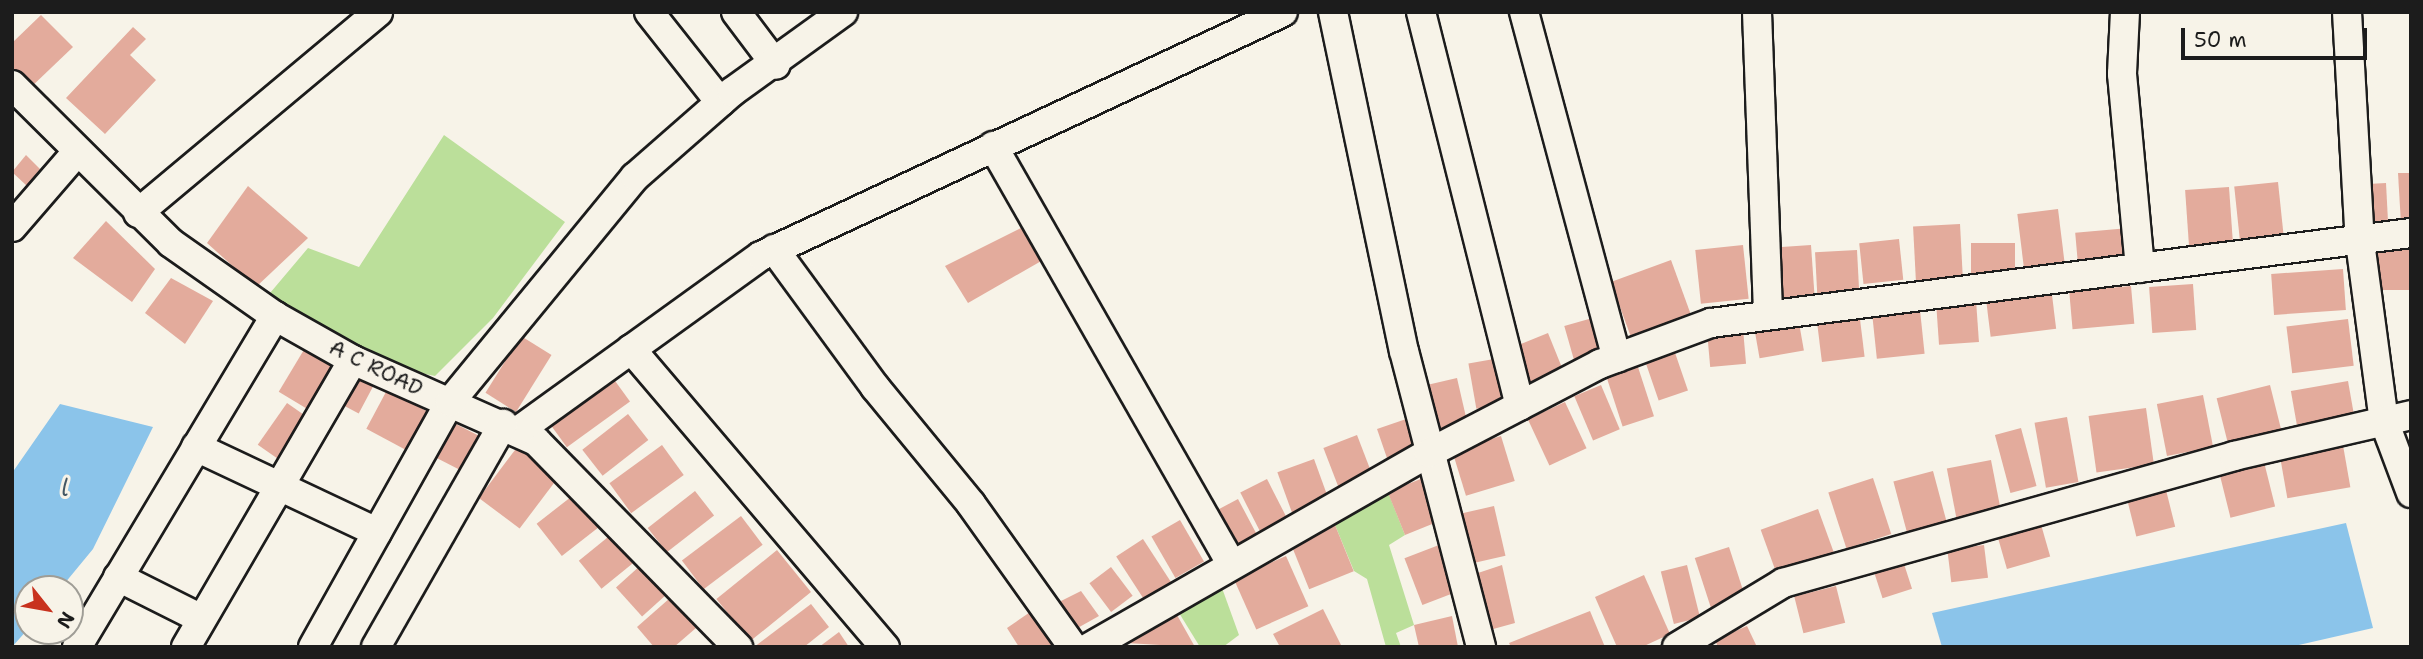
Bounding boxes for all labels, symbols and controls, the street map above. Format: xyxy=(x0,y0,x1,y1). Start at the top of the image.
scale bar xyxy=(2185,14,2370,58)
text: 50 m xyxy=(2194,26,2247,54)
street label: A C ROAD xyxy=(325,335,427,401)
water label: l xyxy=(61,474,69,502)
north arrow xyxy=(14,575,84,645)
text: N xyxy=(51,607,80,633)

